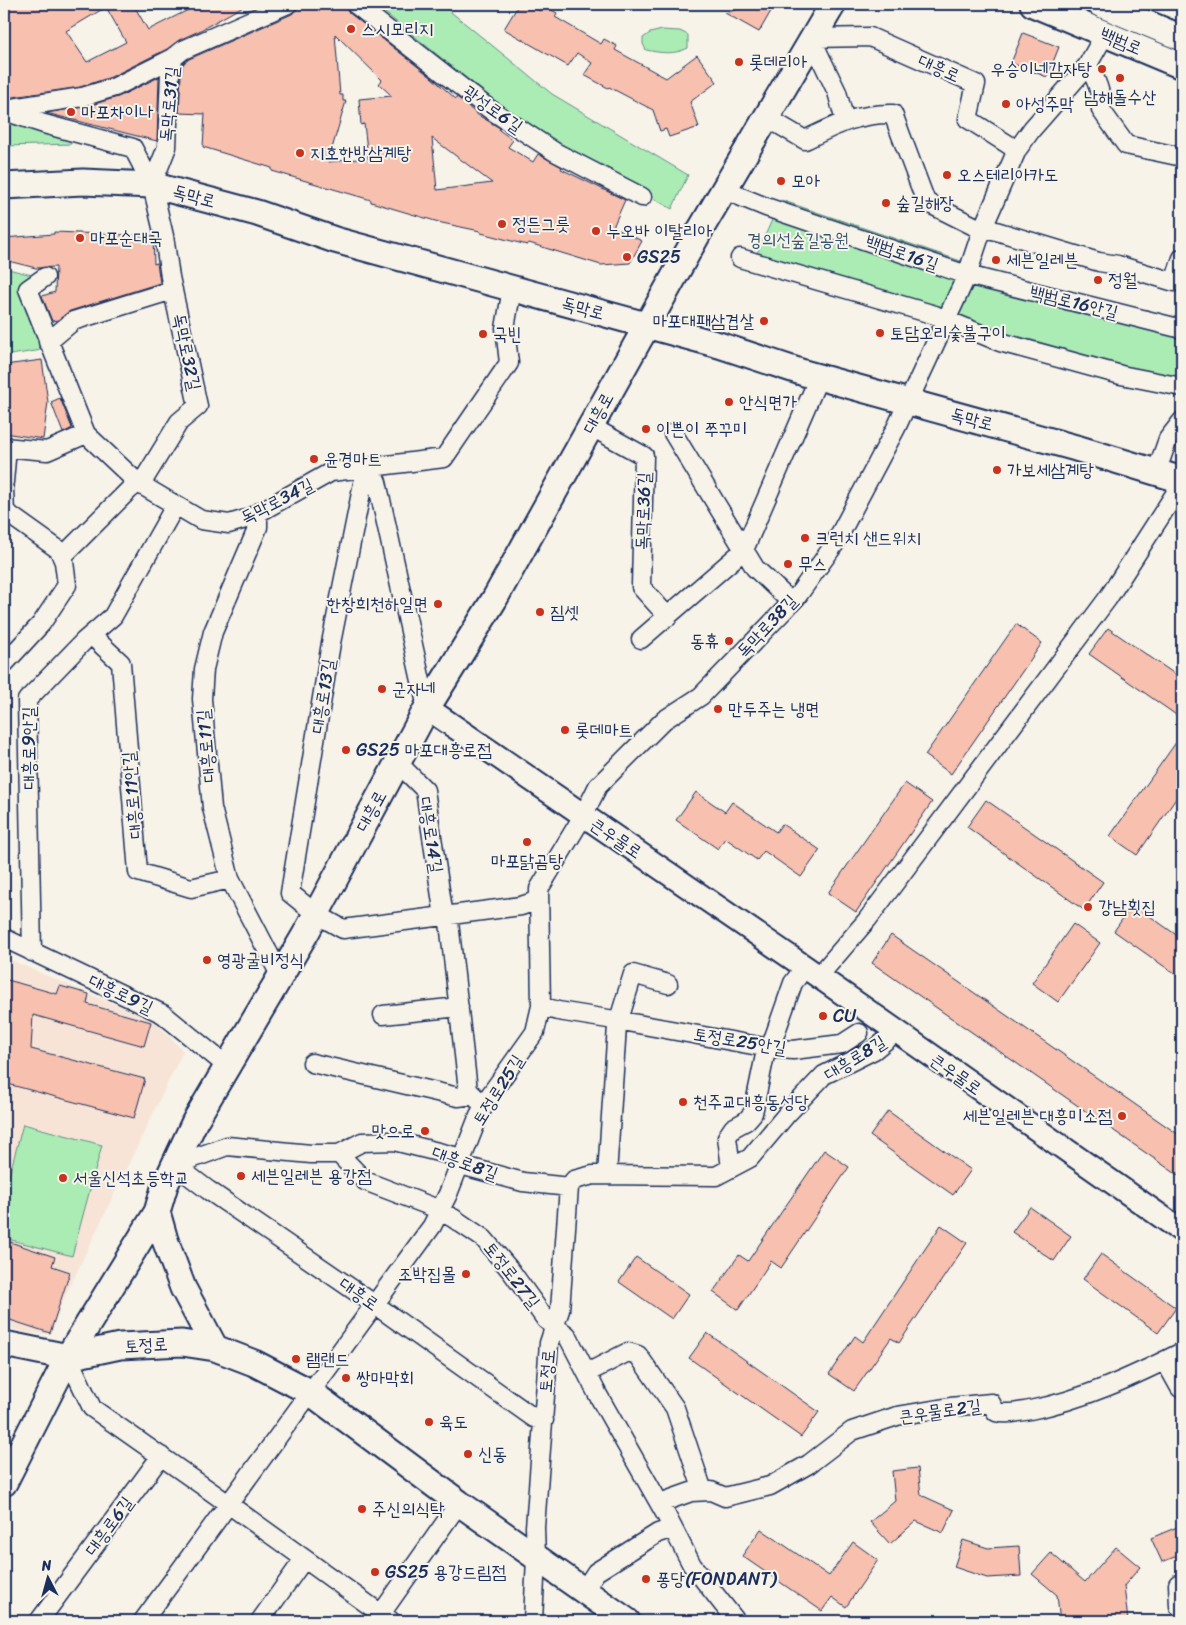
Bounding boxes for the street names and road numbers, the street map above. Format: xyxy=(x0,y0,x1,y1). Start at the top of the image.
street label: 백범로 xyxy=(1095,18,1147,64)
street label: 대흥로 xyxy=(913,45,965,91)
street label: 독막로31길 xyxy=(150,64,188,143)
street label: 광성로6길 xyxy=(456,76,531,142)
street label: 독막로 xyxy=(169,175,219,217)
street label: 백범로16길 xyxy=(861,226,944,281)
street label: 백범로16안길 xyxy=(1026,276,1122,329)
street label: 독막로 xyxy=(558,287,608,329)
street label: 독막로32길 xyxy=(163,310,211,394)
street label: 대흥로 xyxy=(573,386,623,440)
street label: 독막로 xyxy=(947,398,997,440)
street label: 독막로34길 xyxy=(235,469,320,533)
street label: 독막로36길 xyxy=(626,471,660,551)
street label: 독막로38길 xyxy=(728,586,806,666)
street label: 대흥로13길 xyxy=(301,656,345,736)
street label: 대흥로9안길 xyxy=(13,706,45,790)
street label: 대흥로11길 xyxy=(187,708,225,784)
street label: 대흥로11안길 xyxy=(112,749,152,840)
street label: 대흥로 xyxy=(346,784,396,838)
street label: 대흥로14길 xyxy=(409,795,453,876)
street label: 큰우물로 xyxy=(583,809,649,867)
street label: 대흥로9길 xyxy=(83,965,159,1023)
street label: 토정로25안길 xyxy=(691,1018,789,1064)
street label: 대흥로8길 xyxy=(817,1026,893,1090)
street label: 큰우물로 xyxy=(923,1044,989,1104)
street label: 토정로25길 xyxy=(463,1047,533,1132)
street label: 대흥로8길 xyxy=(427,1136,503,1190)
street label: 토정로27길 xyxy=(475,1234,549,1316)
street label: 대흥로 xyxy=(332,1268,386,1320)
street label: 토정로 xyxy=(123,1328,169,1362)
street label: 토정로 xyxy=(529,1348,565,1394)
street label: 큰우물로2길 xyxy=(897,1389,984,1433)
street label: 대흥로6길 xyxy=(76,1489,142,1563)

